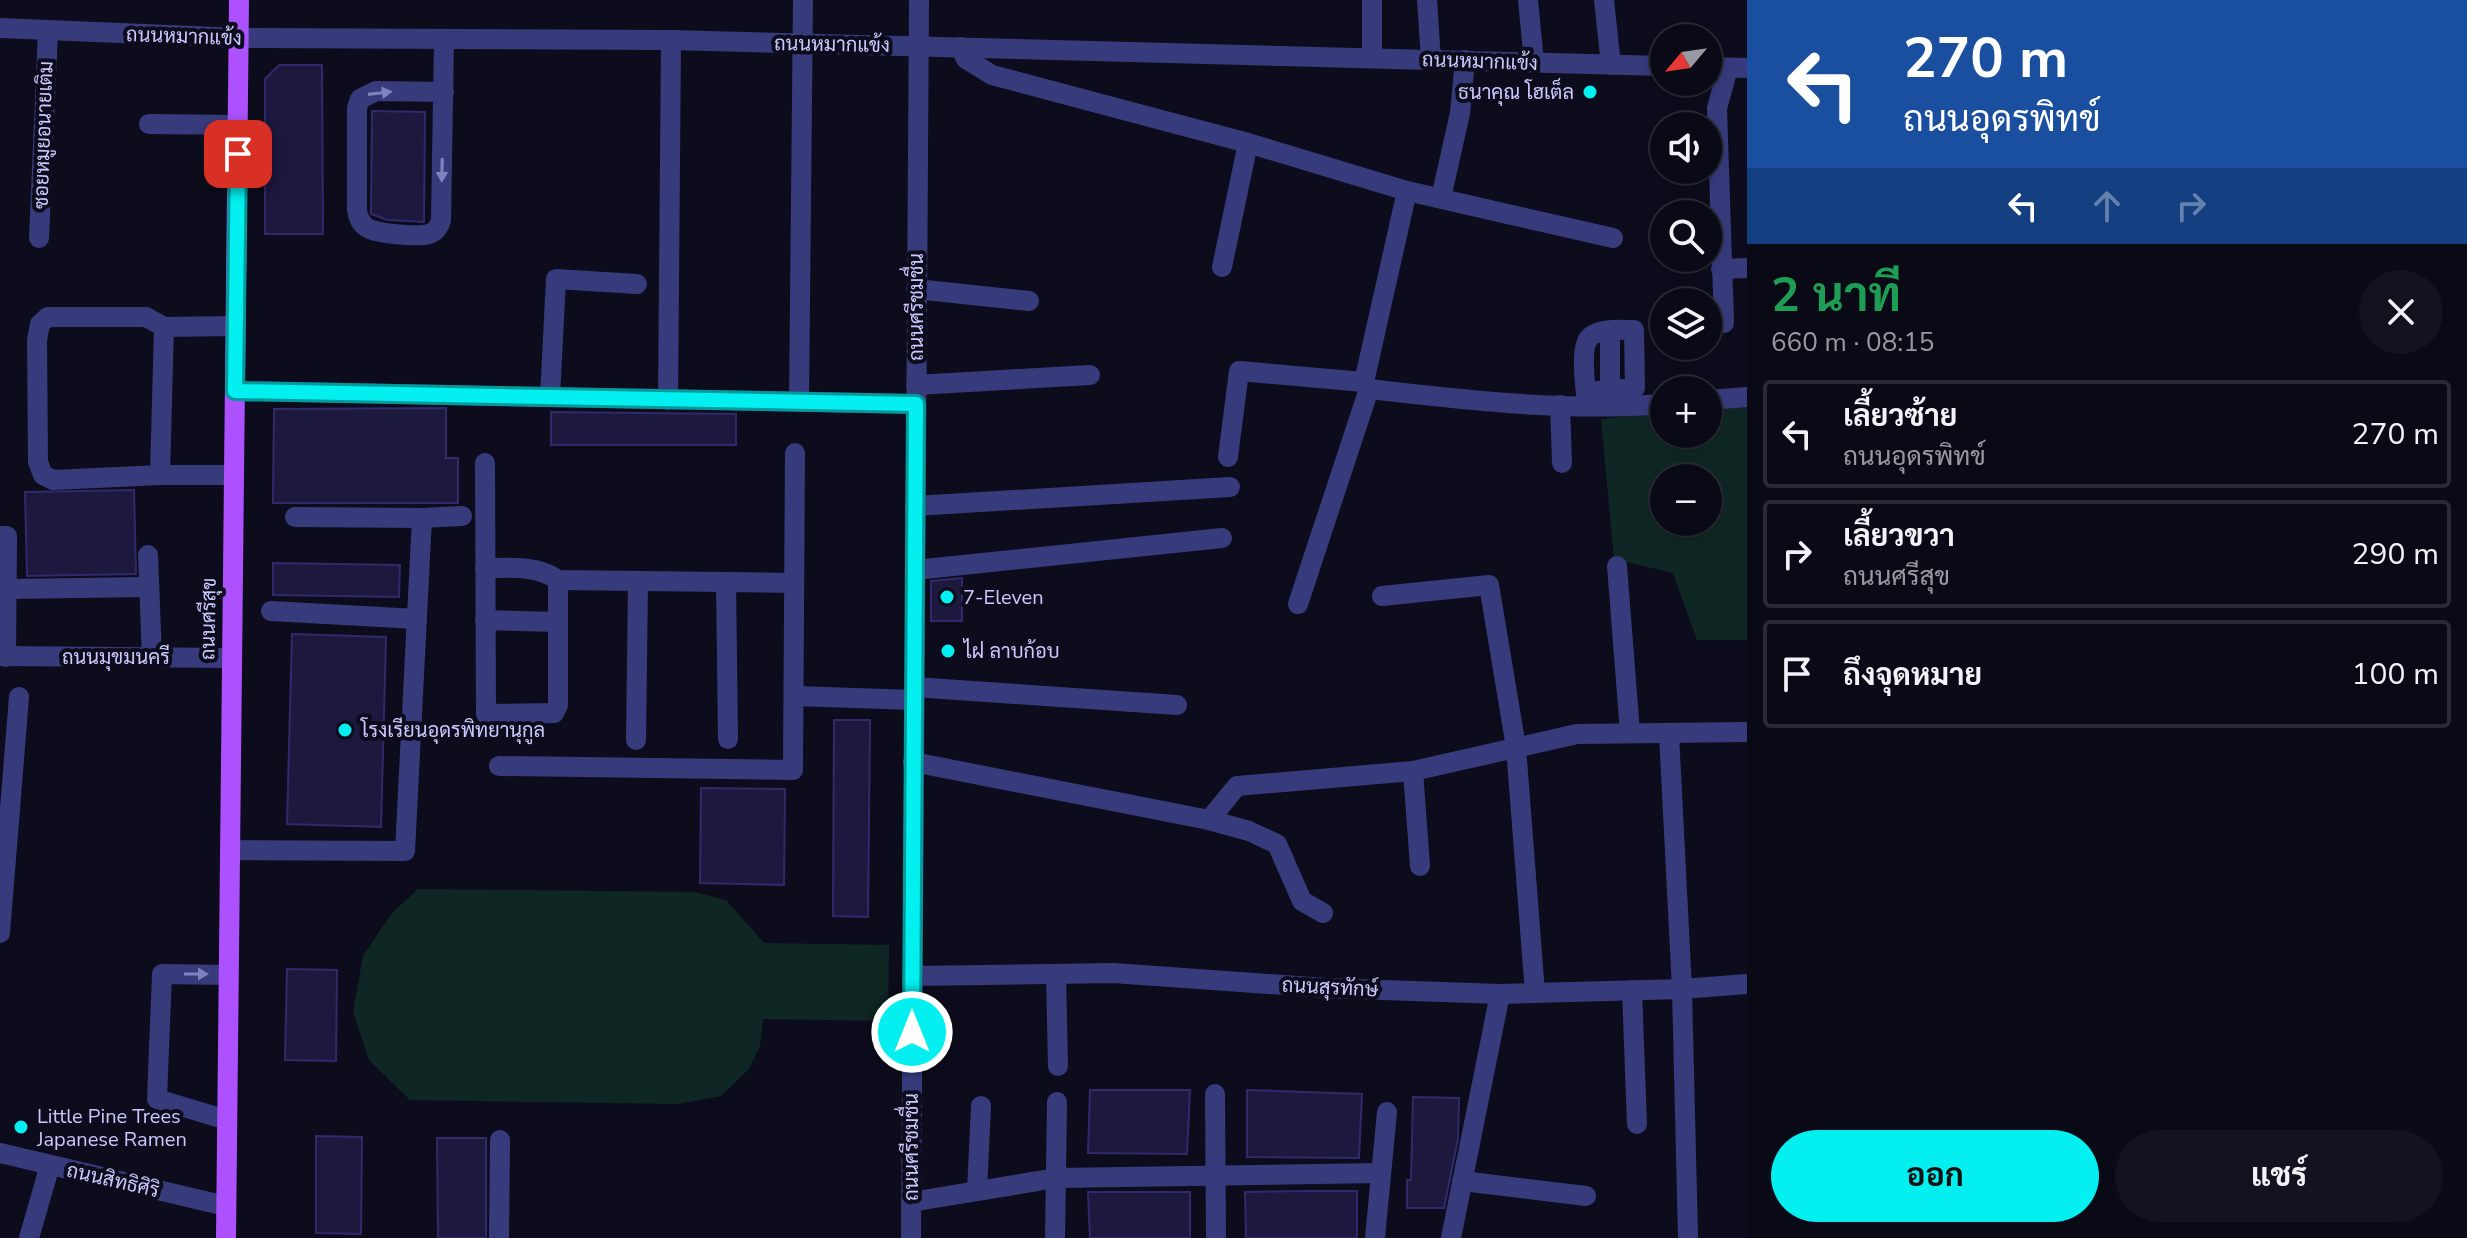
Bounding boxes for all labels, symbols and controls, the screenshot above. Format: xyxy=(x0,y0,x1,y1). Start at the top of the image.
text: 270 m xyxy=(1903,20,2068,97)
street label: ถนนหมากแข้ง xyxy=(126,21,242,52)
north arrow xyxy=(1650,24,1722,96)
map controls xyxy=(1650,24,1722,536)
street label: ถนนหมากแข้ง xyxy=(774,30,890,59)
icon: left xyxy=(1771,32,1875,136)
street label: ถนนหมากแข้ง xyxy=(1422,46,1538,77)
street label: ซอยหมูยอนายเติม xyxy=(27,60,61,210)
place label: ธนาคุณ โฮเต็ล xyxy=(1458,77,1574,106)
marker: ธนาคุณ โฮเต็ล xyxy=(1581,83,1599,101)
one-way arrow xyxy=(367,86,392,99)
text: ถนนอุดรพิทข์ xyxy=(1903,95,2101,144)
button: sound xyxy=(1650,112,1722,184)
pin xyxy=(204,120,272,188)
icon: arrive xyxy=(216,132,260,176)
one-way arrow xyxy=(436,158,448,183)
icon: left xyxy=(2001,184,2045,228)
icon: ahead xyxy=(2085,184,2129,228)
icon: right xyxy=(2169,184,2213,228)
button: search xyxy=(1650,200,1722,272)
street label: ถนนศรีชมชื่น xyxy=(899,253,930,361)
text: 2 นาที xyxy=(1771,262,1901,328)
button: close xyxy=(2359,270,2443,354)
button: layers xyxy=(1650,288,1722,360)
text: 660 m · 08:15 xyxy=(1771,325,1934,360)
button: + xyxy=(1650,376,1722,448)
text: เลี้ยวซ้าย xyxy=(1843,396,1957,437)
icon: left xyxy=(1775,412,1819,456)
text: 270 m xyxy=(2352,414,2439,455)
text: ถนนอุดรพิทข์ xyxy=(1843,439,1986,474)
button: − xyxy=(1650,464,1722,536)
text: เลี้ยวขวา xyxy=(1843,516,1955,557)
icon: right xyxy=(1775,532,1819,576)
text: 290 m xyxy=(2352,534,2439,575)
text: ถนนศรีสุข xyxy=(1843,559,1950,594)
street label: ถนนศรีสุข xyxy=(194,578,223,660)
place label: 7-Eleven xyxy=(963,584,1044,611)
marker: 7-Eleven xyxy=(938,588,956,606)
place label: ไฝ ลาบก้อบ xyxy=(962,638,1060,665)
marker: ไฝ ลาบก้อบ xyxy=(939,642,957,660)
street label: ถนนมุขมนครี xyxy=(62,644,170,671)
icon: arrive xyxy=(1775,652,1819,696)
text: 100 m xyxy=(2352,654,2439,695)
text: ถึงจุดหมาย xyxy=(1843,655,1982,696)
place label: โรงเรียนอุดรพิทยานุกูล xyxy=(360,717,545,745)
marker: โรงเรียนอุดรพิทยานุกูล xyxy=(336,721,354,739)
one-way arrow xyxy=(184,968,209,980)
street label: ถนนสุรทักษ์ xyxy=(1281,970,1379,1004)
position arrow xyxy=(870,990,954,1074)
street label: ถนนศรีชมชื่น xyxy=(894,1093,925,1201)
place label: Little Pine Trees Japanese Ramen xyxy=(36,1103,187,1153)
marker: Little Pine Trees Japanese Ramen xyxy=(12,1118,30,1136)
button: ออก xyxy=(1771,1130,2099,1222)
button: แชร์ xyxy=(2115,1130,2443,1222)
street label: ถนนสิทธิศิริ xyxy=(64,1157,162,1204)

